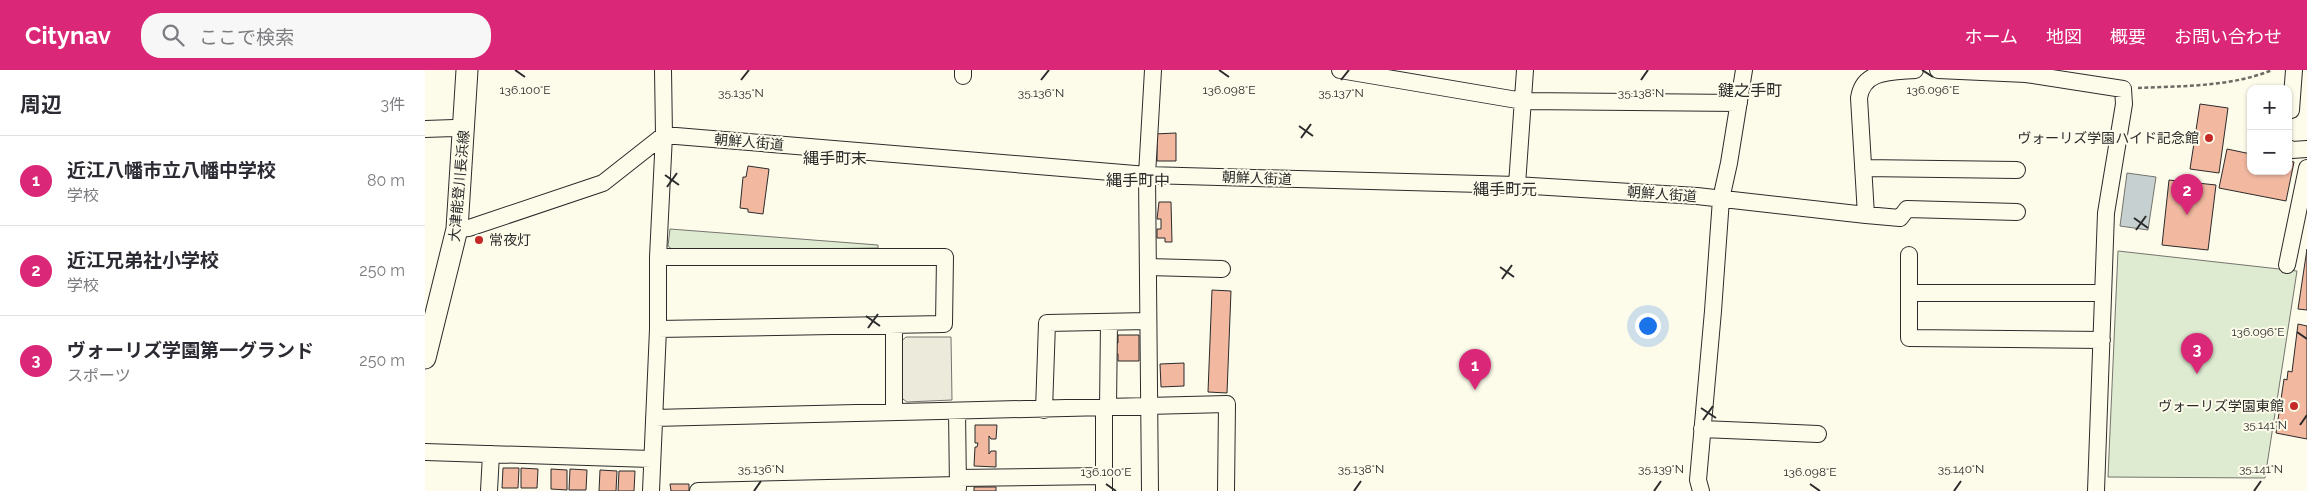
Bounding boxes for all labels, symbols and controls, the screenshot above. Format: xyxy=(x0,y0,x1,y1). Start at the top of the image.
search box xyxy=(141,13,491,58)
text: Citynav xyxy=(25,21,111,50)
icon: search xyxy=(159,21,187,49)
text: ここで検索 xyxy=(199,26,294,48)
text: ホーム xyxy=(1965,26,2018,47)
text: 地図 xyxy=(2046,26,2082,47)
text: 概要 xyxy=(2110,26,2146,47)
text: お問い合わせ xyxy=(2174,26,2282,47)
district label: 鍵之手町 xyxy=(1718,81,1782,100)
text: 136.100°E xyxy=(499,83,551,97)
text: 136.098°E xyxy=(1202,83,1256,97)
text: 136.096°E xyxy=(1906,83,1960,97)
map controls xyxy=(2247,85,2292,175)
button: + xyxy=(2247,85,2292,130)
text: 35.135°N xyxy=(718,86,764,100)
text: 35.136°N xyxy=(1018,86,1064,100)
text: 35.137°N xyxy=(1318,86,1364,100)
text: 35.138°N xyxy=(1618,86,1664,100)
text: 周辺 xyxy=(20,92,62,117)
text: 3件 xyxy=(380,95,405,114)
street label: 大津能登川長浜線 xyxy=(446,130,472,242)
place label: ヴォーリズ学園ハイド記念館 xyxy=(2017,130,2199,146)
button: − xyxy=(2247,130,2292,175)
street label: 朝鮮人街道 xyxy=(713,131,785,153)
marker: ヴォーリズ学園ハイド記念館 xyxy=(2203,132,2215,144)
district label: 縄手町末 xyxy=(803,149,867,168)
text: 近江八幡市立八幡中学校 xyxy=(67,159,276,181)
street label: 朝鮮人街道 xyxy=(1222,169,1292,187)
text: 1 xyxy=(32,171,40,190)
text: 80 m xyxy=(367,171,405,190)
district label: 縄手町中 xyxy=(1106,171,1170,190)
pin: 2 xyxy=(2171,174,2203,215)
district label: 縄手町元 xyxy=(1473,180,1537,199)
street label: 朝鮮人街道 xyxy=(1627,184,1697,204)
text: 学校 xyxy=(67,186,99,205)
place label: 常夜灯 xyxy=(489,232,531,248)
marker: 常夜灯 xyxy=(473,234,485,246)
text: 近江兄弟社小学校 xyxy=(67,249,219,271)
text: 2 xyxy=(31,261,41,280)
text: 250 m xyxy=(359,261,405,280)
text: 学校 xyxy=(67,276,99,295)
your location xyxy=(1635,313,1661,339)
text: 136.096°E xyxy=(2231,325,2285,339)
pin: 3 xyxy=(2181,333,2213,374)
text: ヴォーリズ学園第一グランド xyxy=(67,339,314,361)
pin: 1 xyxy=(1459,349,1491,390)
text: 3 xyxy=(32,351,40,370)
text: 250 m xyxy=(359,351,405,370)
text: スポーツ xyxy=(67,366,131,385)
place label: ヴォーリズ学園東館 xyxy=(2158,398,2284,414)
marker: ヴォーリズ学園東館 xyxy=(2288,400,2300,412)
text: 35.141°N xyxy=(2243,418,2287,432)
text: 35.136°N xyxy=(738,462,784,476)
text: 35.138°N xyxy=(1338,462,1384,476)
text: 35.139°N xyxy=(1638,462,1684,476)
text: 35.140°N xyxy=(1938,462,1984,476)
text: 35.141°N xyxy=(2239,462,2283,476)
text: 136.100°E xyxy=(1080,465,1132,479)
text: 136.098°E xyxy=(1783,465,1837,479)

